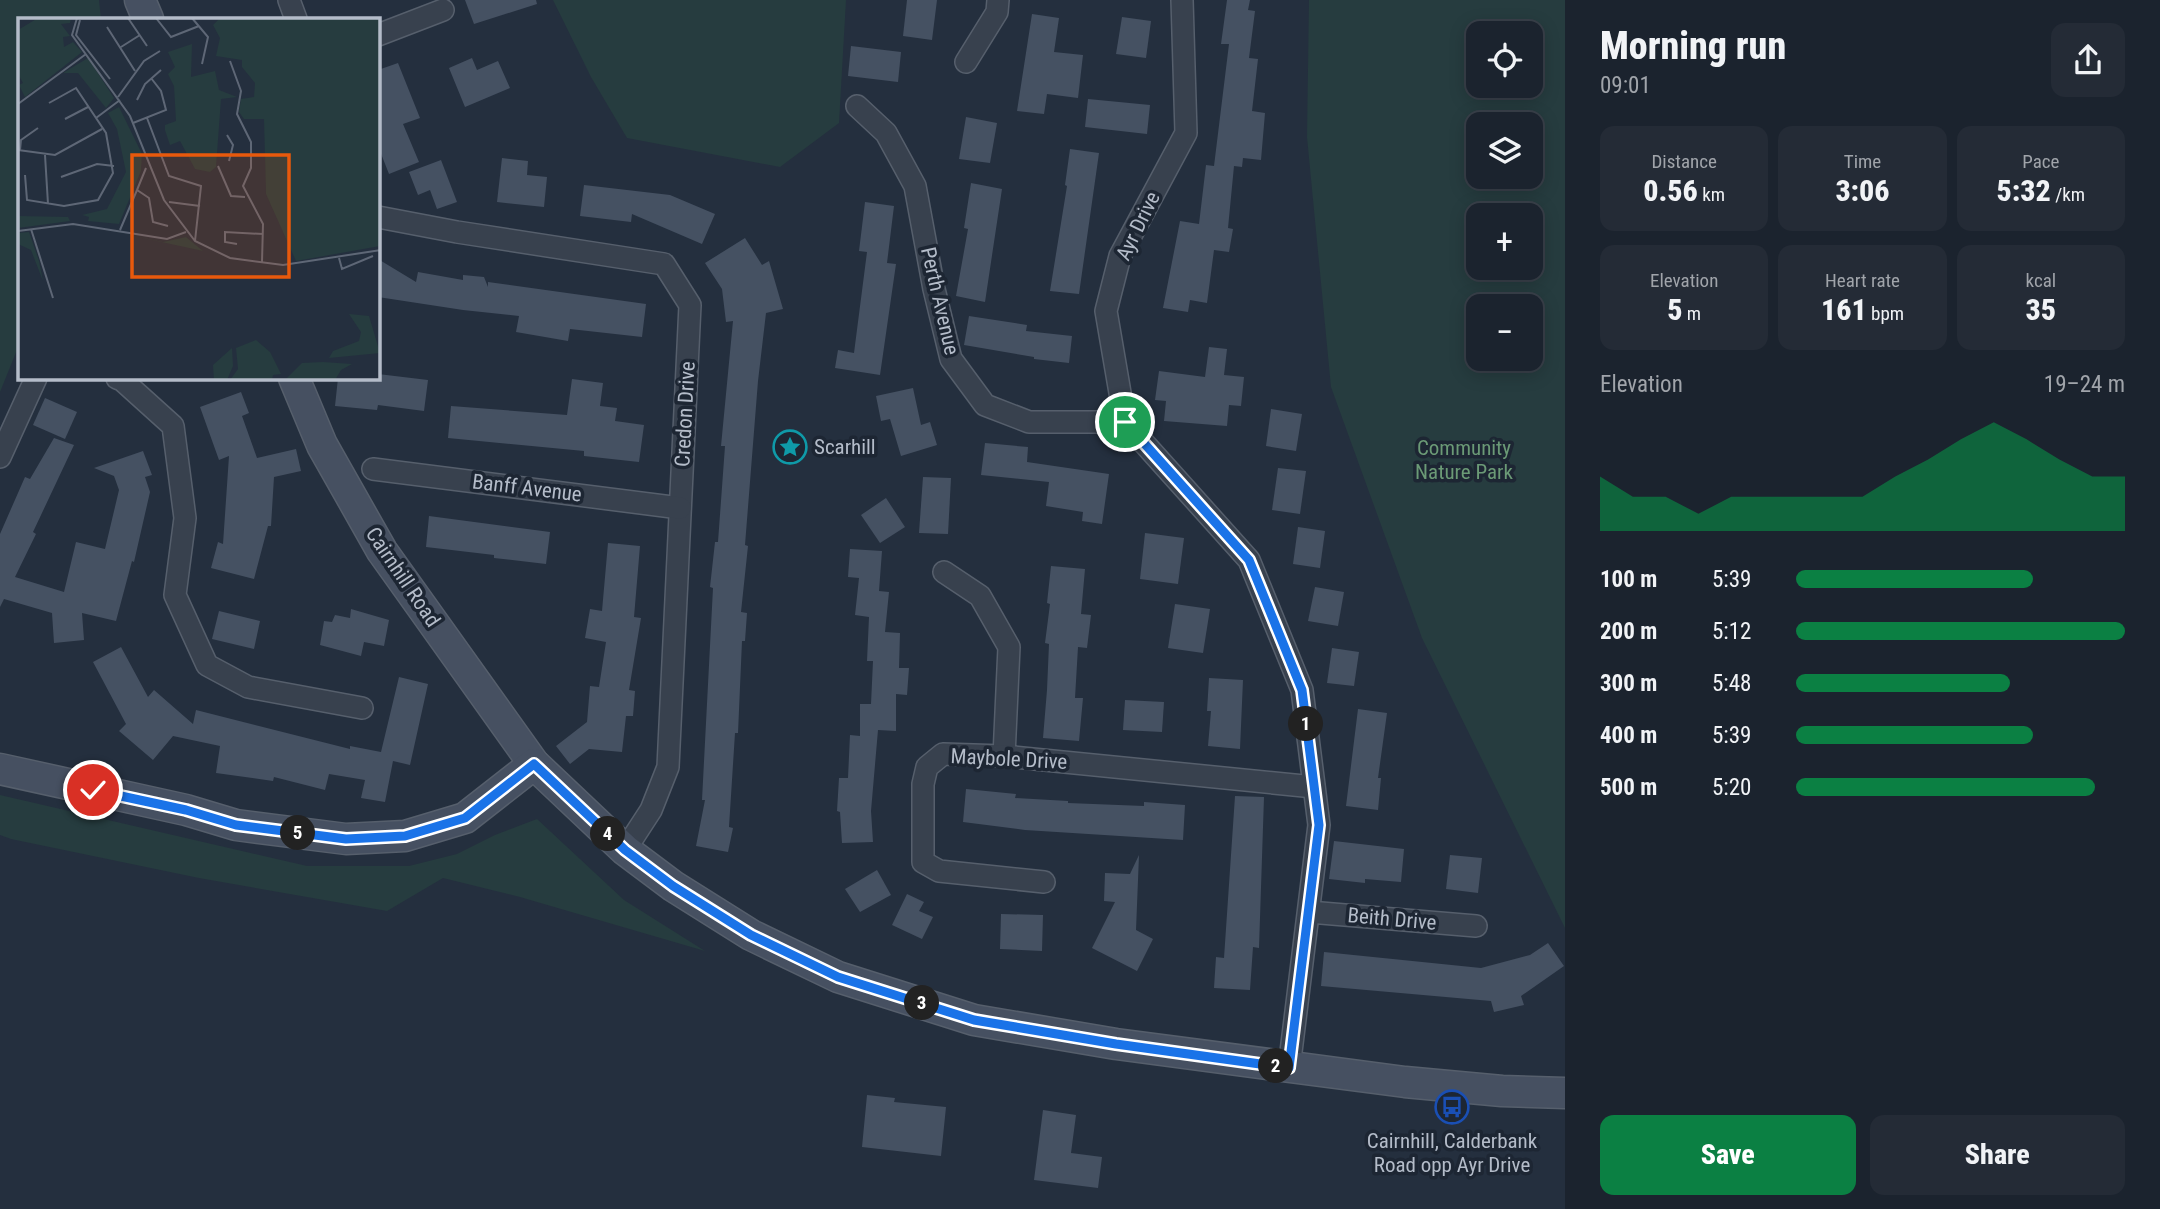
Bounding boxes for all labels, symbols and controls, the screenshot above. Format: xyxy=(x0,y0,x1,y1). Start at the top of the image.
inset map xyxy=(18,18,380,380)
map controls xyxy=(1466,21,1543,371)
button: locate xyxy=(1466,21,1543,98)
button: share xyxy=(2051,23,2125,97)
text: Morning run xyxy=(1600,24,1786,68)
text: 09:01 xyxy=(1600,72,1651,99)
button: layers xyxy=(1466,112,1543,189)
text: Distance xyxy=(1651,150,1717,173)
text: Time xyxy=(1844,150,1881,173)
text: Pace xyxy=(2022,150,2059,173)
text: 0.56 xyxy=(1643,173,1698,208)
text: 3:06 xyxy=(1835,173,1890,208)
text: 5:32 xyxy=(1997,173,2051,208)
text: km xyxy=(1698,183,1725,206)
text: /km xyxy=(2051,183,2085,206)
street label: Ayr Drive xyxy=(1111,188,1165,264)
button: + xyxy=(1466,203,1543,280)
street label: Perth Avenue xyxy=(916,245,964,357)
text: Elevation xyxy=(1650,269,1718,292)
text: Heart rate xyxy=(1825,269,1900,292)
text: kcal xyxy=(2026,269,2056,292)
text: 5 xyxy=(1667,292,1682,327)
text: 161 xyxy=(1821,292,1867,327)
text: 35 xyxy=(2026,292,2056,327)
button: − xyxy=(1466,294,1543,371)
text: m xyxy=(1682,302,1701,325)
text: bpm xyxy=(1867,302,1904,325)
street label: Credon Drive xyxy=(670,360,700,467)
text: Elevation xyxy=(1600,371,1683,398)
text: 19–24 m xyxy=(2044,371,2125,398)
pin xyxy=(1095,392,1155,452)
icon: arrive xyxy=(1106,403,1144,441)
place icon: Scarhill xyxy=(771,428,809,466)
place label: Scarhill xyxy=(814,435,876,459)
park label: Community Nature Park xyxy=(1415,436,1513,484)
street label: Banff Avenue xyxy=(471,469,583,507)
street label: Cairnhill Road xyxy=(361,523,445,631)
text: 100 m xyxy=(1600,566,1657,593)
text: 5:39 xyxy=(1712,566,1751,593)
text: 200 m xyxy=(1600,618,1657,645)
text: 5:12 xyxy=(1712,618,1751,645)
text: 300 m xyxy=(1600,670,1657,697)
text: 5:48 xyxy=(1712,670,1751,697)
pin: 1 xyxy=(1288,706,1324,742)
text: 1 xyxy=(1301,712,1310,735)
text: 400 m xyxy=(1600,722,1657,749)
text: 5:39 xyxy=(1712,722,1751,749)
street label: Maybole Drive xyxy=(950,744,1068,774)
pin xyxy=(63,760,123,820)
icon: check xyxy=(74,771,112,809)
text: 500 m xyxy=(1600,774,1657,801)
text: 5:20 xyxy=(1712,774,1751,801)
pin: 5 xyxy=(280,816,316,850)
pin: 4 xyxy=(590,816,626,852)
text: 5 xyxy=(293,821,302,844)
text: 4 xyxy=(603,822,612,845)
street label: Beith Drive xyxy=(1347,903,1438,935)
pin: 3 xyxy=(904,986,940,1020)
text: 3 xyxy=(917,991,926,1014)
pin: 2 xyxy=(1258,1048,1294,1084)
text: 2 xyxy=(1271,1054,1280,1077)
bus stop icon: Cairnhill, Calderbank Road opp Ayr Drive xyxy=(1433,1088,1471,1126)
button: Save xyxy=(1600,1115,1856,1195)
button: Share xyxy=(1870,1115,2125,1195)
place label: Cairnhill, Calderbank Road opp Ayr Drive xyxy=(1367,1129,1538,1177)

